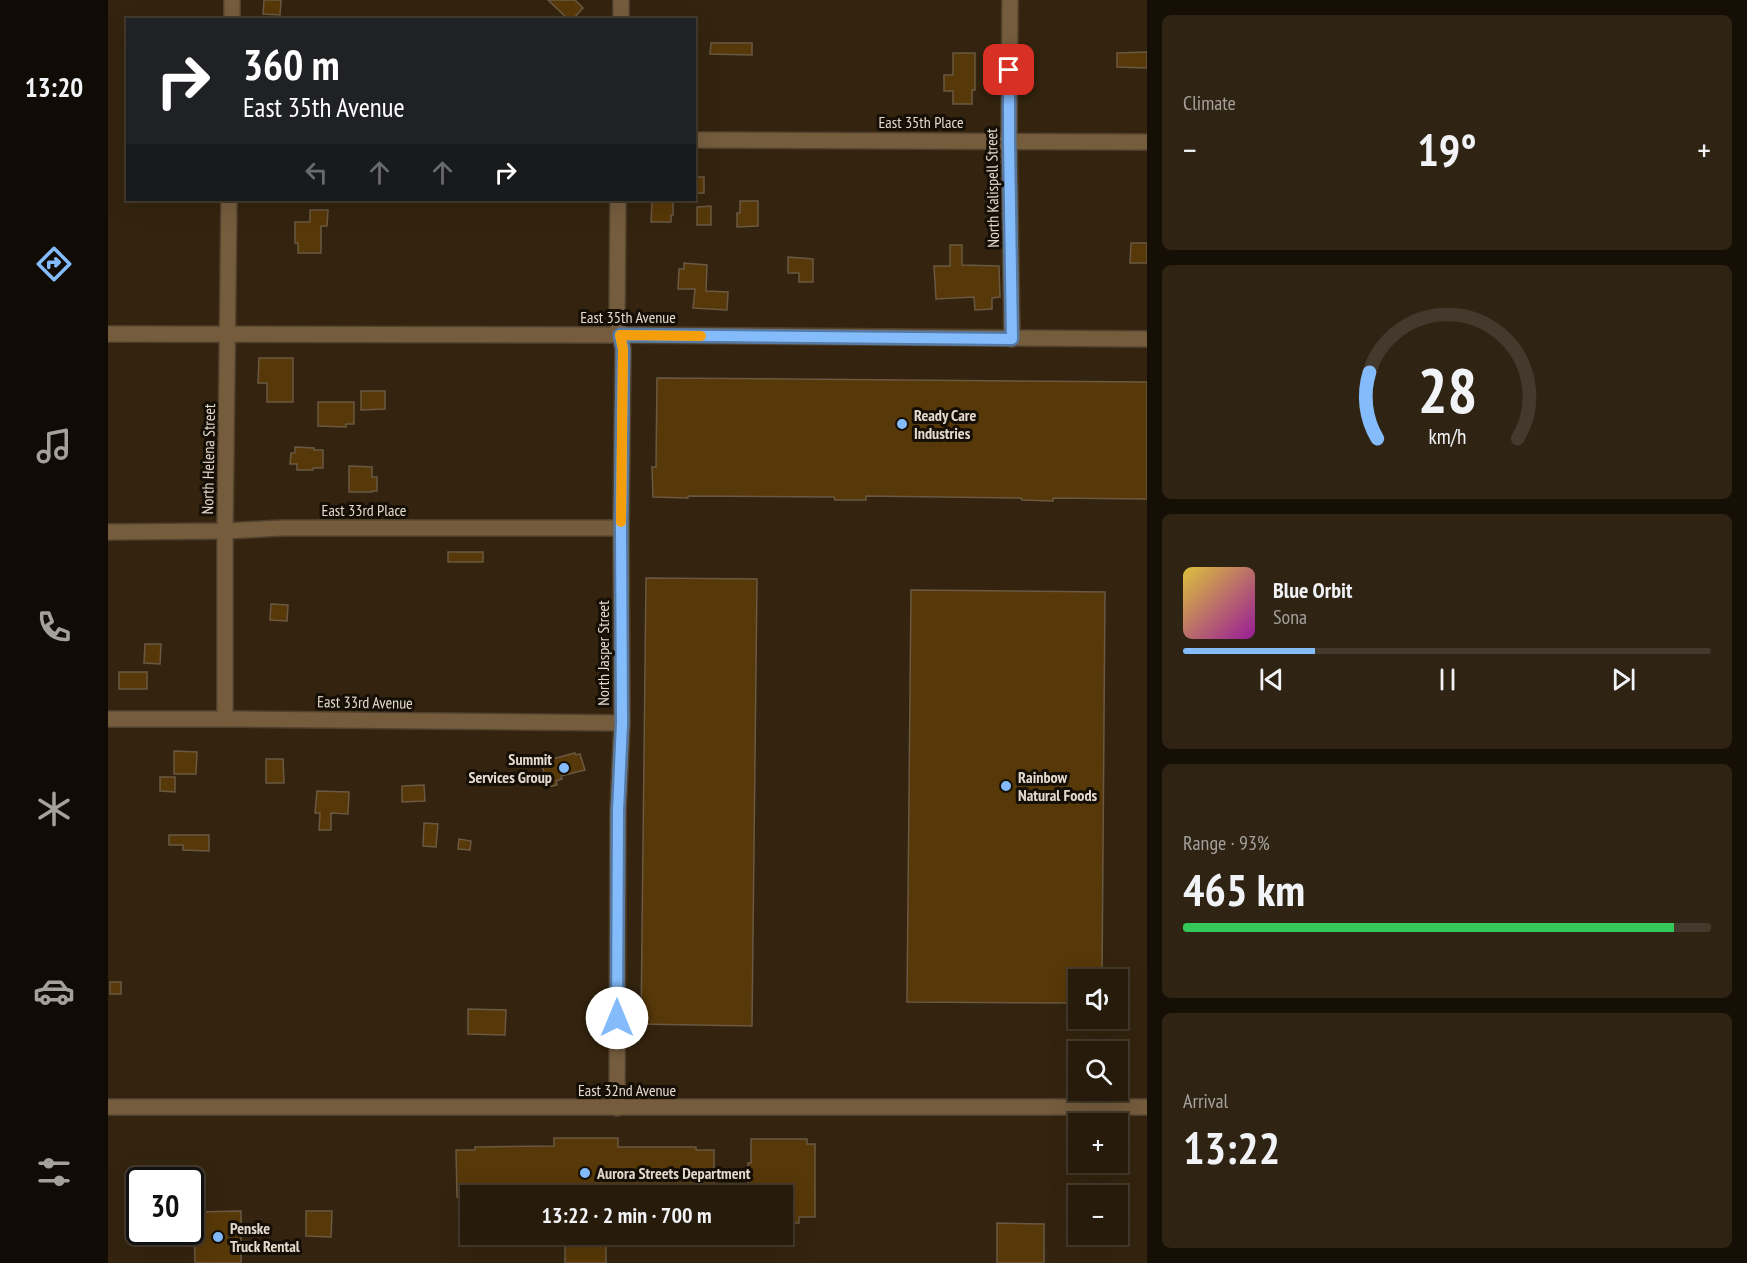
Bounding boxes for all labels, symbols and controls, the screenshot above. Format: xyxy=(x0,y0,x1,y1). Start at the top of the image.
text: 360 m xyxy=(243,37,340,92)
icon: right xyxy=(144,42,222,120)
pin xyxy=(983,44,1034,95)
icon: arrive xyxy=(992,53,1025,86)
text: 13:20 xyxy=(25,70,83,104)
text: East 35th Avenue xyxy=(243,90,405,124)
text: Climate xyxy=(1183,90,1236,116)
street label: East 35th Place xyxy=(878,112,964,132)
text: 19° xyxy=(1417,120,1477,178)
street label: North Kalispell Street xyxy=(981,128,1003,248)
text: − xyxy=(1183,128,1197,171)
text: + xyxy=(1697,128,1711,171)
icon: left xyxy=(300,156,333,189)
icon: ahead xyxy=(363,156,396,189)
icon: ahead xyxy=(426,156,459,189)
icon: right xyxy=(489,156,522,189)
icon: directions xyxy=(33,243,75,285)
street label: East 35th Avenue xyxy=(580,307,676,327)
text: 28 xyxy=(1417,349,1477,430)
street label: North Helena Street xyxy=(197,403,219,514)
place label: Ready Care Industries xyxy=(914,405,976,443)
marker: Ready Care Industries xyxy=(895,417,909,431)
text: km/h xyxy=(1428,422,1466,450)
icon: music xyxy=(33,425,75,467)
street label: East 33rd Place xyxy=(322,500,406,520)
text: Blue Orbit xyxy=(1273,576,1352,604)
street label: North Jasper Street xyxy=(593,600,613,706)
text: Sona xyxy=(1273,604,1307,630)
icon: phone xyxy=(33,606,75,648)
icon: previous xyxy=(1255,663,1288,696)
icon: pause xyxy=(1431,663,1464,696)
icon: next xyxy=(1607,663,1640,696)
street label: East 33rd Avenue xyxy=(317,691,413,713)
place label: Summit Services Group xyxy=(468,749,552,787)
marker: Summit Services Group xyxy=(557,761,571,775)
place label: Rainbow Natural Foods xyxy=(1018,767,1098,805)
marker: Rainbow Natural Foods xyxy=(999,779,1013,793)
icon: climate xyxy=(33,788,75,830)
text: Range · 93% xyxy=(1183,830,1270,856)
text: 465 km xyxy=(1183,860,1305,918)
map controls xyxy=(1068,969,1128,1245)
button: sound xyxy=(1068,969,1128,1029)
icon: car xyxy=(33,970,75,1012)
position arrow xyxy=(585,986,649,1050)
button: search xyxy=(1068,1041,1128,1101)
street label: East 32nd Avenue xyxy=(578,1080,676,1100)
text: Arrival xyxy=(1183,1088,1228,1114)
button: + xyxy=(1068,1113,1128,1173)
text: 13:22 xyxy=(1183,1118,1280,1176)
icon: filters xyxy=(33,1151,75,1193)
place label: Aurora Streets Department xyxy=(596,1163,751,1183)
marker: Aurora Streets Department xyxy=(578,1166,592,1180)
speed limit sign: 30 xyxy=(126,1167,204,1245)
button: − xyxy=(1068,1185,1128,1245)
text: 13:22 · 2 min · 700 m xyxy=(541,1201,712,1229)
place label: Penske Truck Rental xyxy=(230,1218,300,1256)
marker: Penske Truck Rental xyxy=(211,1230,225,1244)

